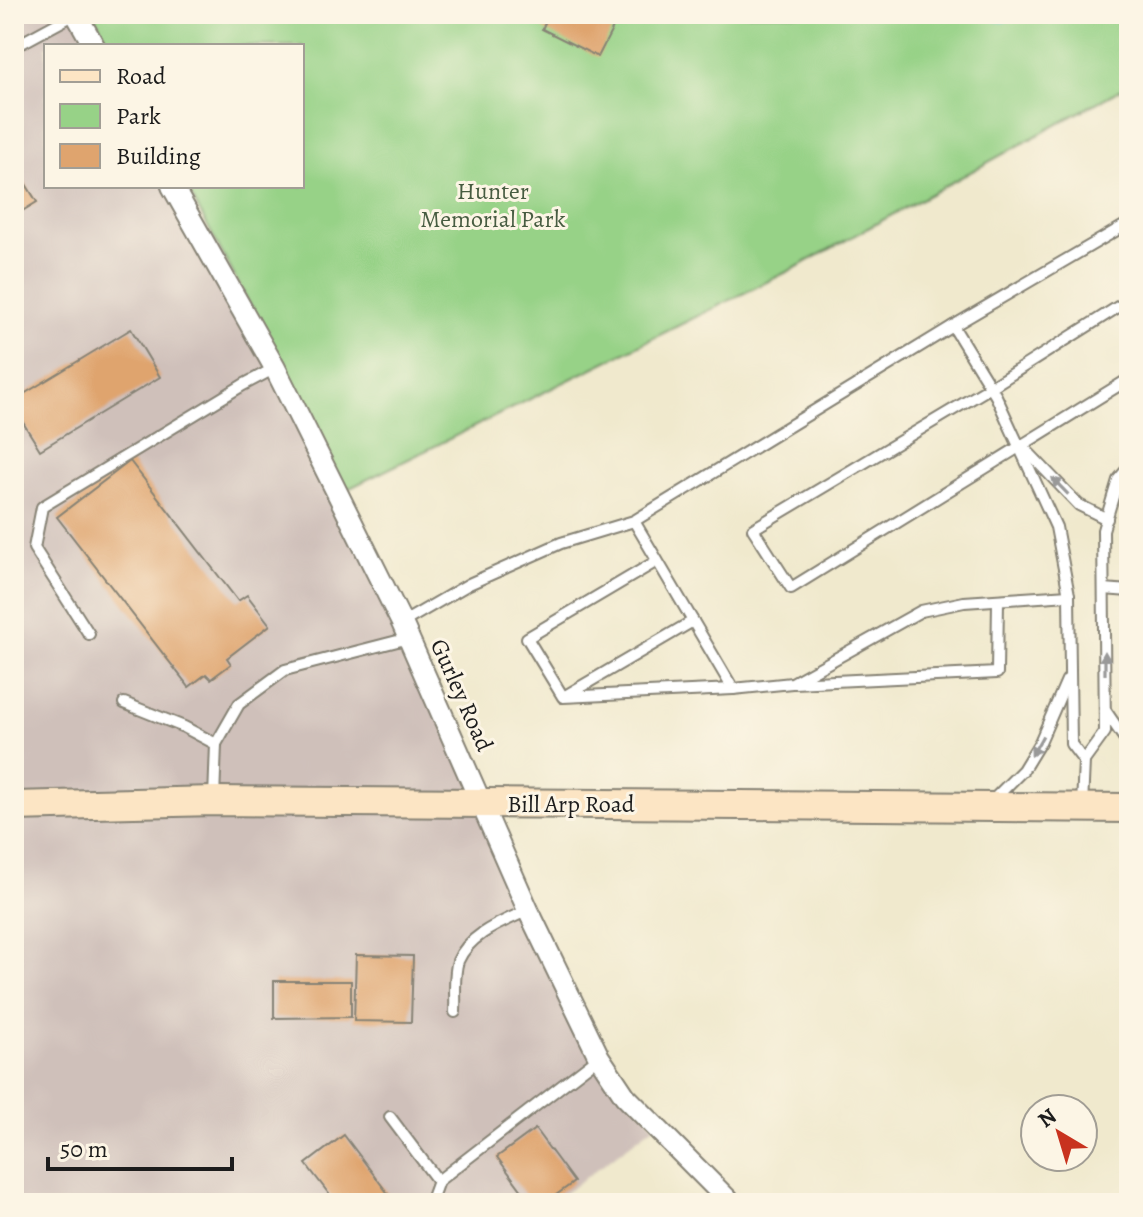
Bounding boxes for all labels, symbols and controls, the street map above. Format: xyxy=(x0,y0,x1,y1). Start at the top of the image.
legend xyxy=(44,44,304,188)
text: Road xyxy=(116,60,166,92)
text: Park xyxy=(116,100,161,132)
text: Building xyxy=(116,140,201,172)
park label: Hunter Memorial Park xyxy=(420,175,566,235)
one-way arrow xyxy=(1051,477,1069,496)
street label: Gurley Road xyxy=(423,634,501,756)
one-way arrow xyxy=(1099,650,1111,675)
one-way arrow xyxy=(1030,735,1044,757)
street label: Bill Arp Road xyxy=(507,788,635,820)
north arrow xyxy=(1019,1093,1099,1173)
text: N xyxy=(1032,1101,1063,1135)
scale bar xyxy=(48,1121,232,1171)
text: 50 m xyxy=(60,1133,108,1165)

